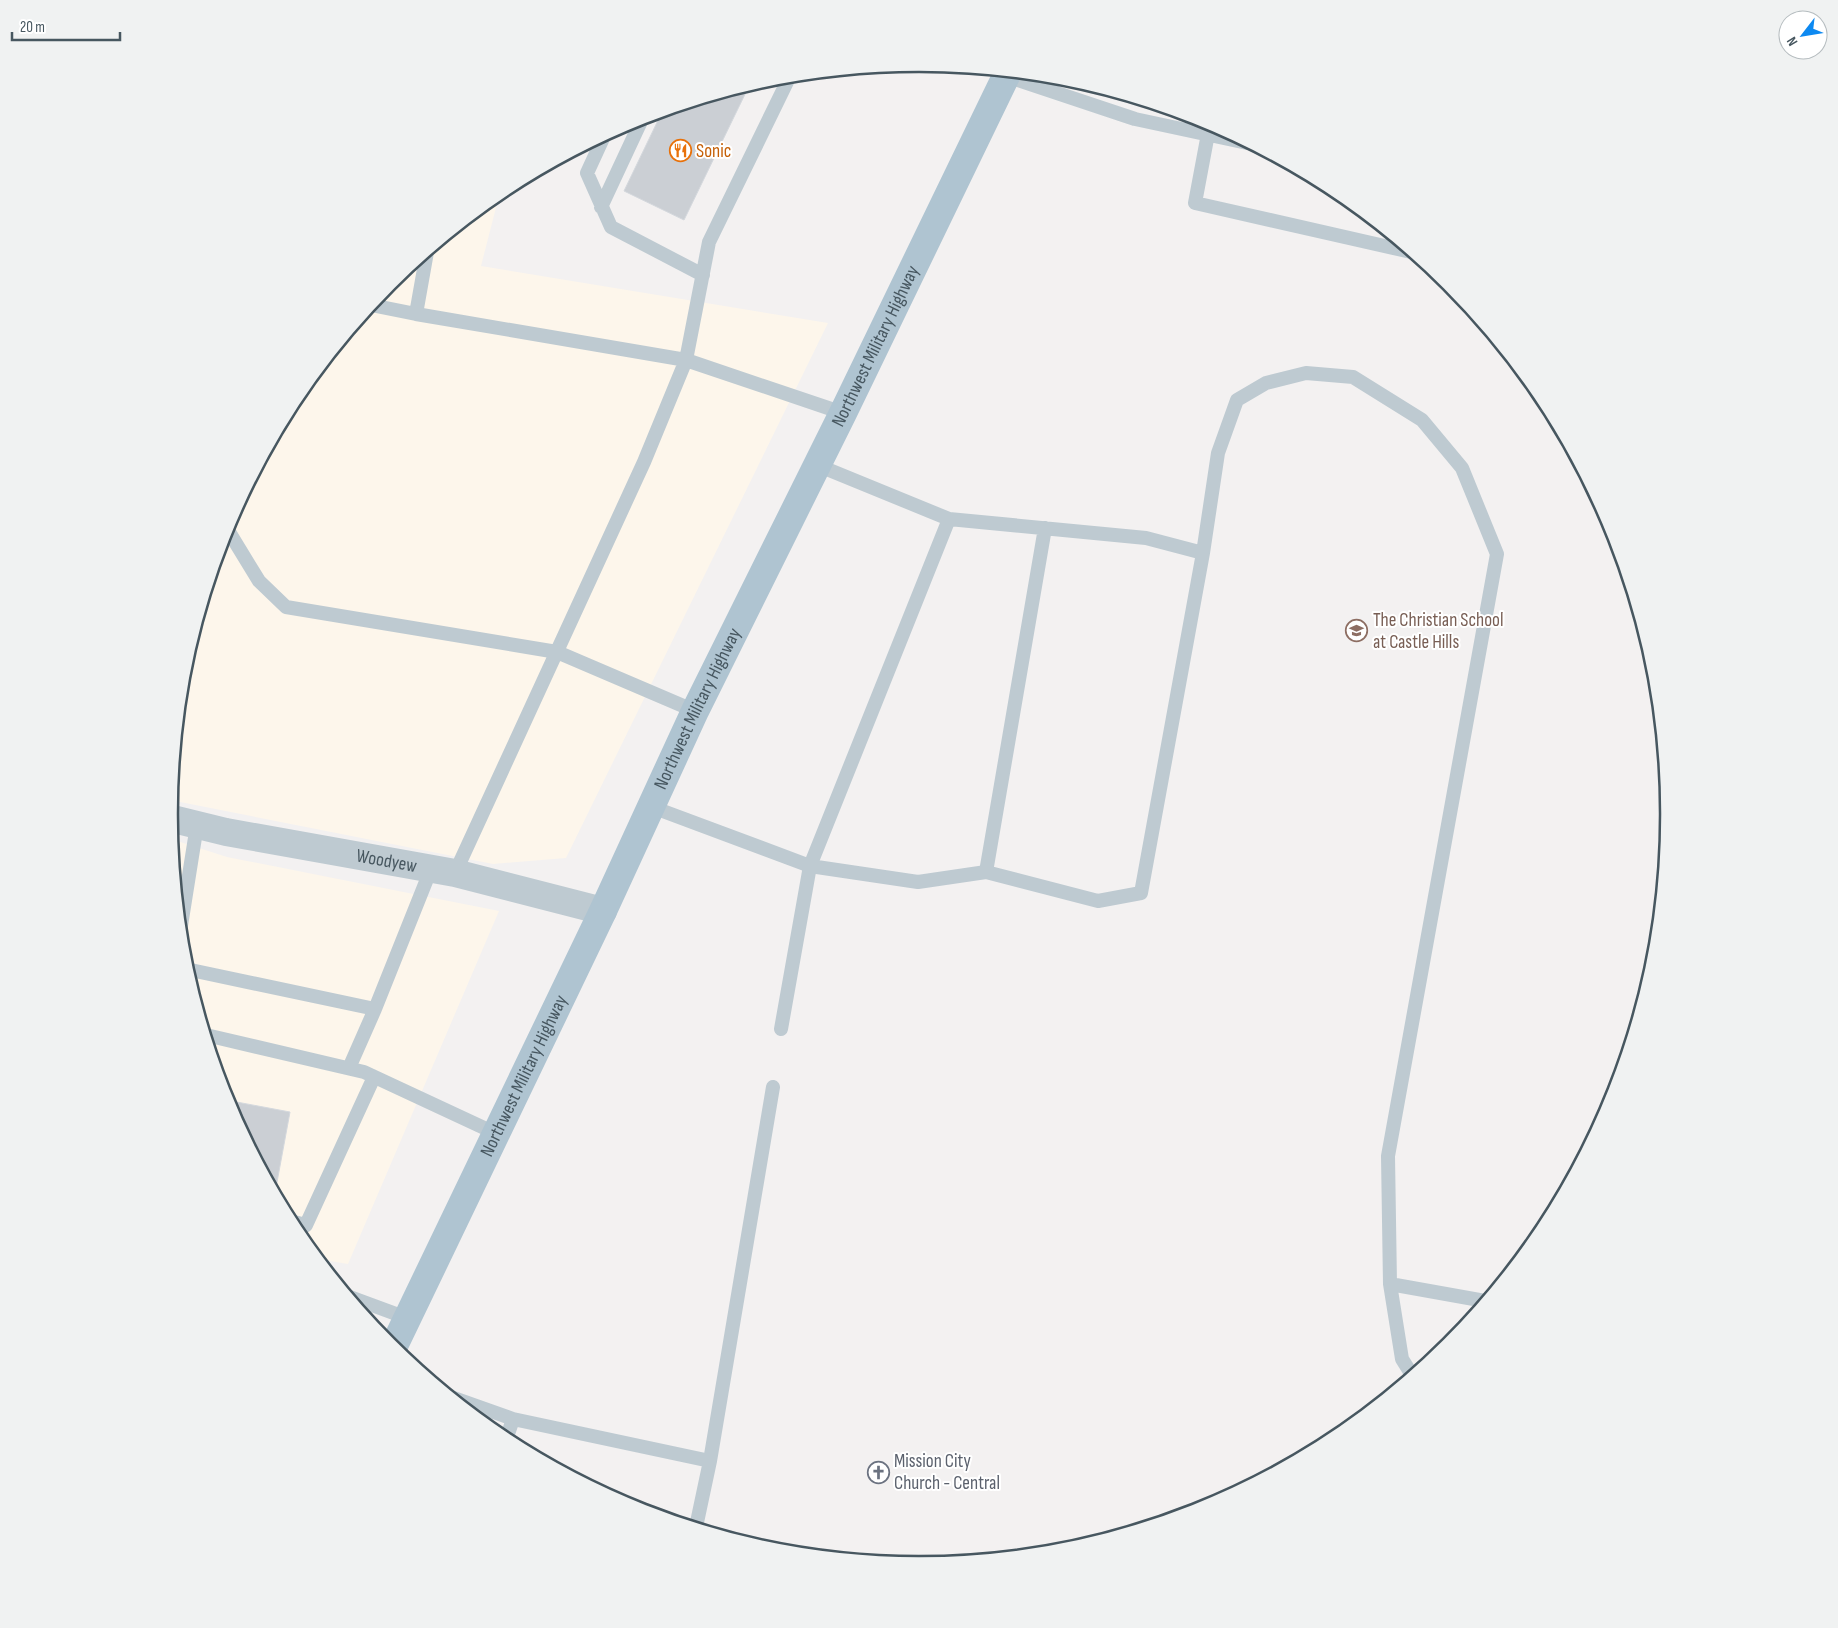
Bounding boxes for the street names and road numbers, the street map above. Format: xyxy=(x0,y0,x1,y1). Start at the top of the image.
street label: Northwest Military Highway xyxy=(827,261,924,431)
street label: Northwest Military Highway xyxy=(649,624,746,793)
street label: Woodyew xyxy=(355,844,419,878)
street label: Northwest Military Highway xyxy=(475,991,573,1160)

